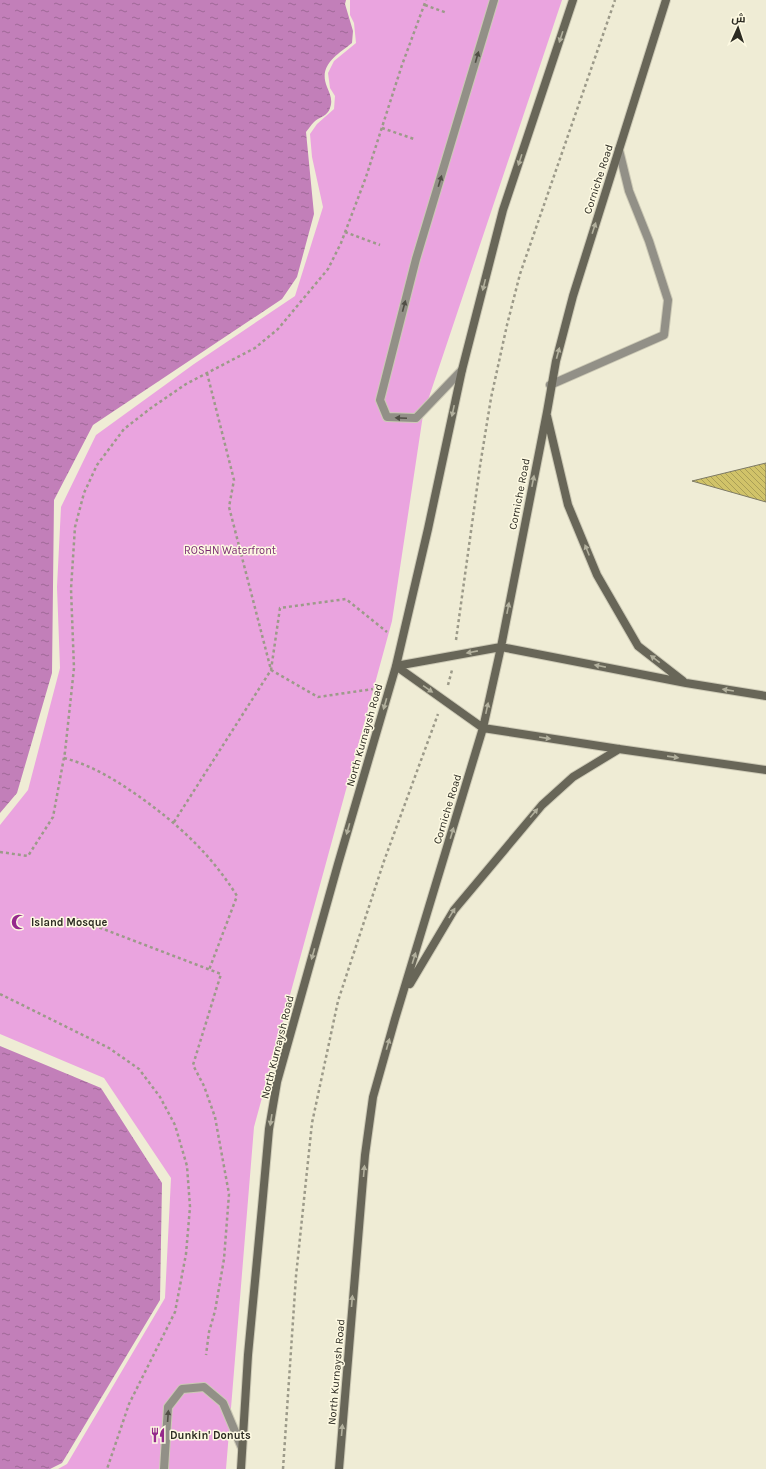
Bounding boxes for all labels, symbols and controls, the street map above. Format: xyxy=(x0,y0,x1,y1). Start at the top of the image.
north arrow xyxy=(718,8,758,48)
text: ش xyxy=(731,12,746,25)
one-way arrow xyxy=(558,31,564,43)
one-way arrow xyxy=(475,50,481,63)
street label: Corniche Road xyxy=(581,143,616,216)
one-way arrow xyxy=(517,155,523,167)
one-way arrow xyxy=(437,175,443,187)
one-way arrow xyxy=(591,222,597,234)
one-way arrow xyxy=(481,279,487,291)
one-way arrow xyxy=(401,300,407,312)
one-way arrow xyxy=(555,347,561,359)
one-way arrow xyxy=(450,405,456,418)
one-way arrow xyxy=(395,414,407,421)
street label: Corniche Road xyxy=(506,457,533,531)
one-way arrow xyxy=(530,475,536,487)
park label: ROSHN Waterfront xyxy=(184,544,276,557)
one-way arrow xyxy=(583,544,589,556)
one-way arrow xyxy=(505,602,511,615)
one-way arrow xyxy=(466,649,478,655)
one-way arrow xyxy=(649,655,660,663)
one-way arrow xyxy=(594,663,606,669)
street label: North Kurnaysh Road xyxy=(344,682,385,788)
one-way arrow xyxy=(422,685,433,693)
one-way arrow xyxy=(721,687,734,693)
one-way arrow xyxy=(382,698,388,710)
one-way arrow xyxy=(485,702,491,714)
one-way arrow xyxy=(538,735,551,741)
one-way arrow xyxy=(667,754,679,760)
street label: Corniche Road xyxy=(431,773,464,846)
one-way arrow xyxy=(530,808,539,819)
one-way arrow xyxy=(345,823,351,835)
one-way arrow xyxy=(449,827,455,839)
one-way arrow xyxy=(448,908,455,919)
mosque icon: Island Mosque xyxy=(10,913,28,931)
place label: Island Mosque xyxy=(31,916,108,929)
one-way arrow xyxy=(310,948,316,960)
one-way arrow xyxy=(411,951,417,963)
street label: North Kurnaysh Road xyxy=(258,994,297,1100)
one-way arrow xyxy=(385,1038,391,1050)
one-way arrow xyxy=(267,1114,273,1126)
one-way arrow xyxy=(360,1165,367,1177)
one-way arrow xyxy=(349,1295,356,1307)
street label: North Kurnaysh Road xyxy=(325,1318,348,1426)
one-way arrow xyxy=(164,1410,171,1422)
one-way arrow xyxy=(338,1424,345,1436)
restaurant icon: Dunkin' Donuts xyxy=(149,1426,167,1444)
place label: Dunkin' Donuts xyxy=(170,1429,251,1442)

